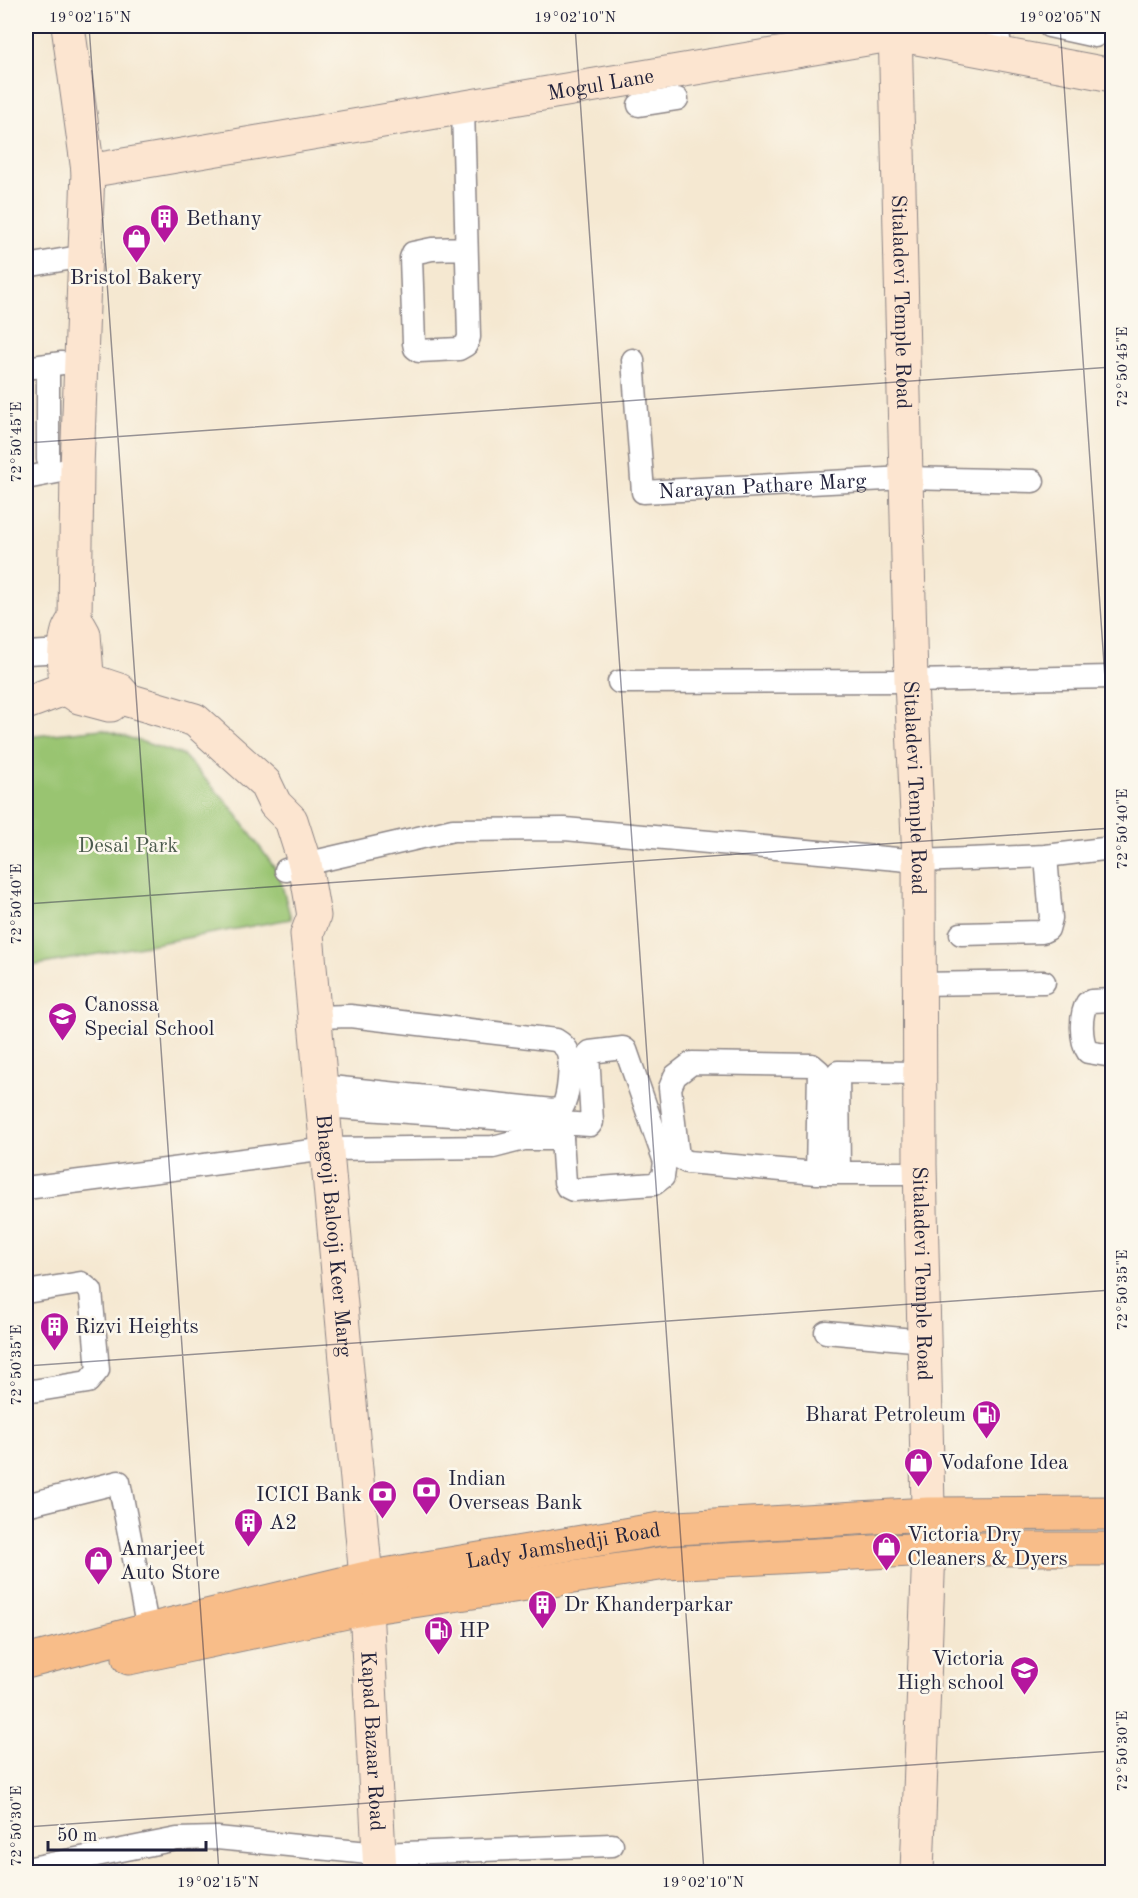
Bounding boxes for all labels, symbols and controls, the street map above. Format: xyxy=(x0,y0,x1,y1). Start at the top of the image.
text: 19°02'15"N xyxy=(49,11,131,26)
text: 19°02'10"N xyxy=(534,11,616,26)
text: 19°02'05"N xyxy=(1019,11,1101,26)
street label: Mogul Lane xyxy=(546,66,656,105)
street label: Sitaladevi Temple Road xyxy=(887,194,913,410)
building icon: Bethany xyxy=(149,202,181,244)
place label: Bethany xyxy=(186,209,262,230)
shop icon: Bristol Bakery xyxy=(120,222,152,264)
place label: Bristol Bakery xyxy=(70,268,202,289)
text: 72°50'45"E xyxy=(1116,327,1131,407)
text: 72°50'45"E xyxy=(10,402,25,482)
street label: Narayan Pathare Marg xyxy=(658,471,868,503)
street label: Sitaladevi Temple Road xyxy=(899,680,928,895)
text: 72°50'40"E xyxy=(1116,789,1131,869)
park label: Desai Park xyxy=(78,836,178,857)
text: 72°50'40"E xyxy=(10,864,25,944)
place label: Canossa Special School xyxy=(84,995,215,1040)
school or university icon: Canossa Special School xyxy=(47,1000,79,1042)
street label: Bhagoji Balooji Keer Marg xyxy=(312,1113,355,1359)
street label: Sitaladevi Temple Road xyxy=(908,1166,934,1381)
text: 72°50'35"E xyxy=(1116,1250,1131,1330)
building icon: Rizvi Heights xyxy=(38,1310,70,1352)
place label: Rizvi Heights xyxy=(75,1317,199,1338)
text: 72°50'35"E xyxy=(10,1325,25,1405)
fuel station icon: Bharat Petroleum xyxy=(971,1398,1003,1440)
place label: Bharat Petroleum xyxy=(805,1405,966,1426)
shop icon: Vodafone Idea xyxy=(902,1446,934,1488)
place label: Vodafone Idea xyxy=(939,1453,1068,1474)
place label: Indian Overseas Bank xyxy=(448,1469,582,1514)
bank icon: Indian Overseas Bank xyxy=(411,1474,443,1516)
bank icon: ICICI Bank xyxy=(367,1478,399,1520)
place label: ICICI Bank xyxy=(256,1485,362,1506)
building icon: A2 xyxy=(232,1506,264,1548)
place label: A2 xyxy=(269,1513,297,1534)
street label: Lady Jamshedji Road xyxy=(464,1520,662,1573)
place label: Victoria Dry Cleaners & Dyers xyxy=(907,1525,1068,1570)
shop icon: Victoria Dry Cleaners & Dyers xyxy=(870,1530,902,1572)
place label: Amarjeet Auto Store xyxy=(120,1539,220,1584)
shop icon: Amarjeet Auto Store xyxy=(83,1544,115,1586)
building icon: Dr Khanderparkar xyxy=(527,1588,559,1630)
place label: Dr Khanderparkar xyxy=(564,1595,733,1616)
fuel station icon: HP xyxy=(422,1614,454,1656)
place label: HP xyxy=(459,1621,490,1642)
place label: Victoria High school xyxy=(897,1649,1004,1694)
street label: Kapad Bazaar Road xyxy=(356,1650,387,1832)
school or university icon: Victoria High school xyxy=(1009,1654,1041,1696)
text: 72°50'30"E xyxy=(1116,1711,1131,1791)
text: 72°50'30"E xyxy=(10,1786,25,1866)
scale bar xyxy=(48,1814,206,1852)
text: 50 m xyxy=(57,1827,97,1845)
text: 19°02'15"N xyxy=(177,1876,259,1891)
text: 19°02'10"N xyxy=(662,1876,744,1891)

